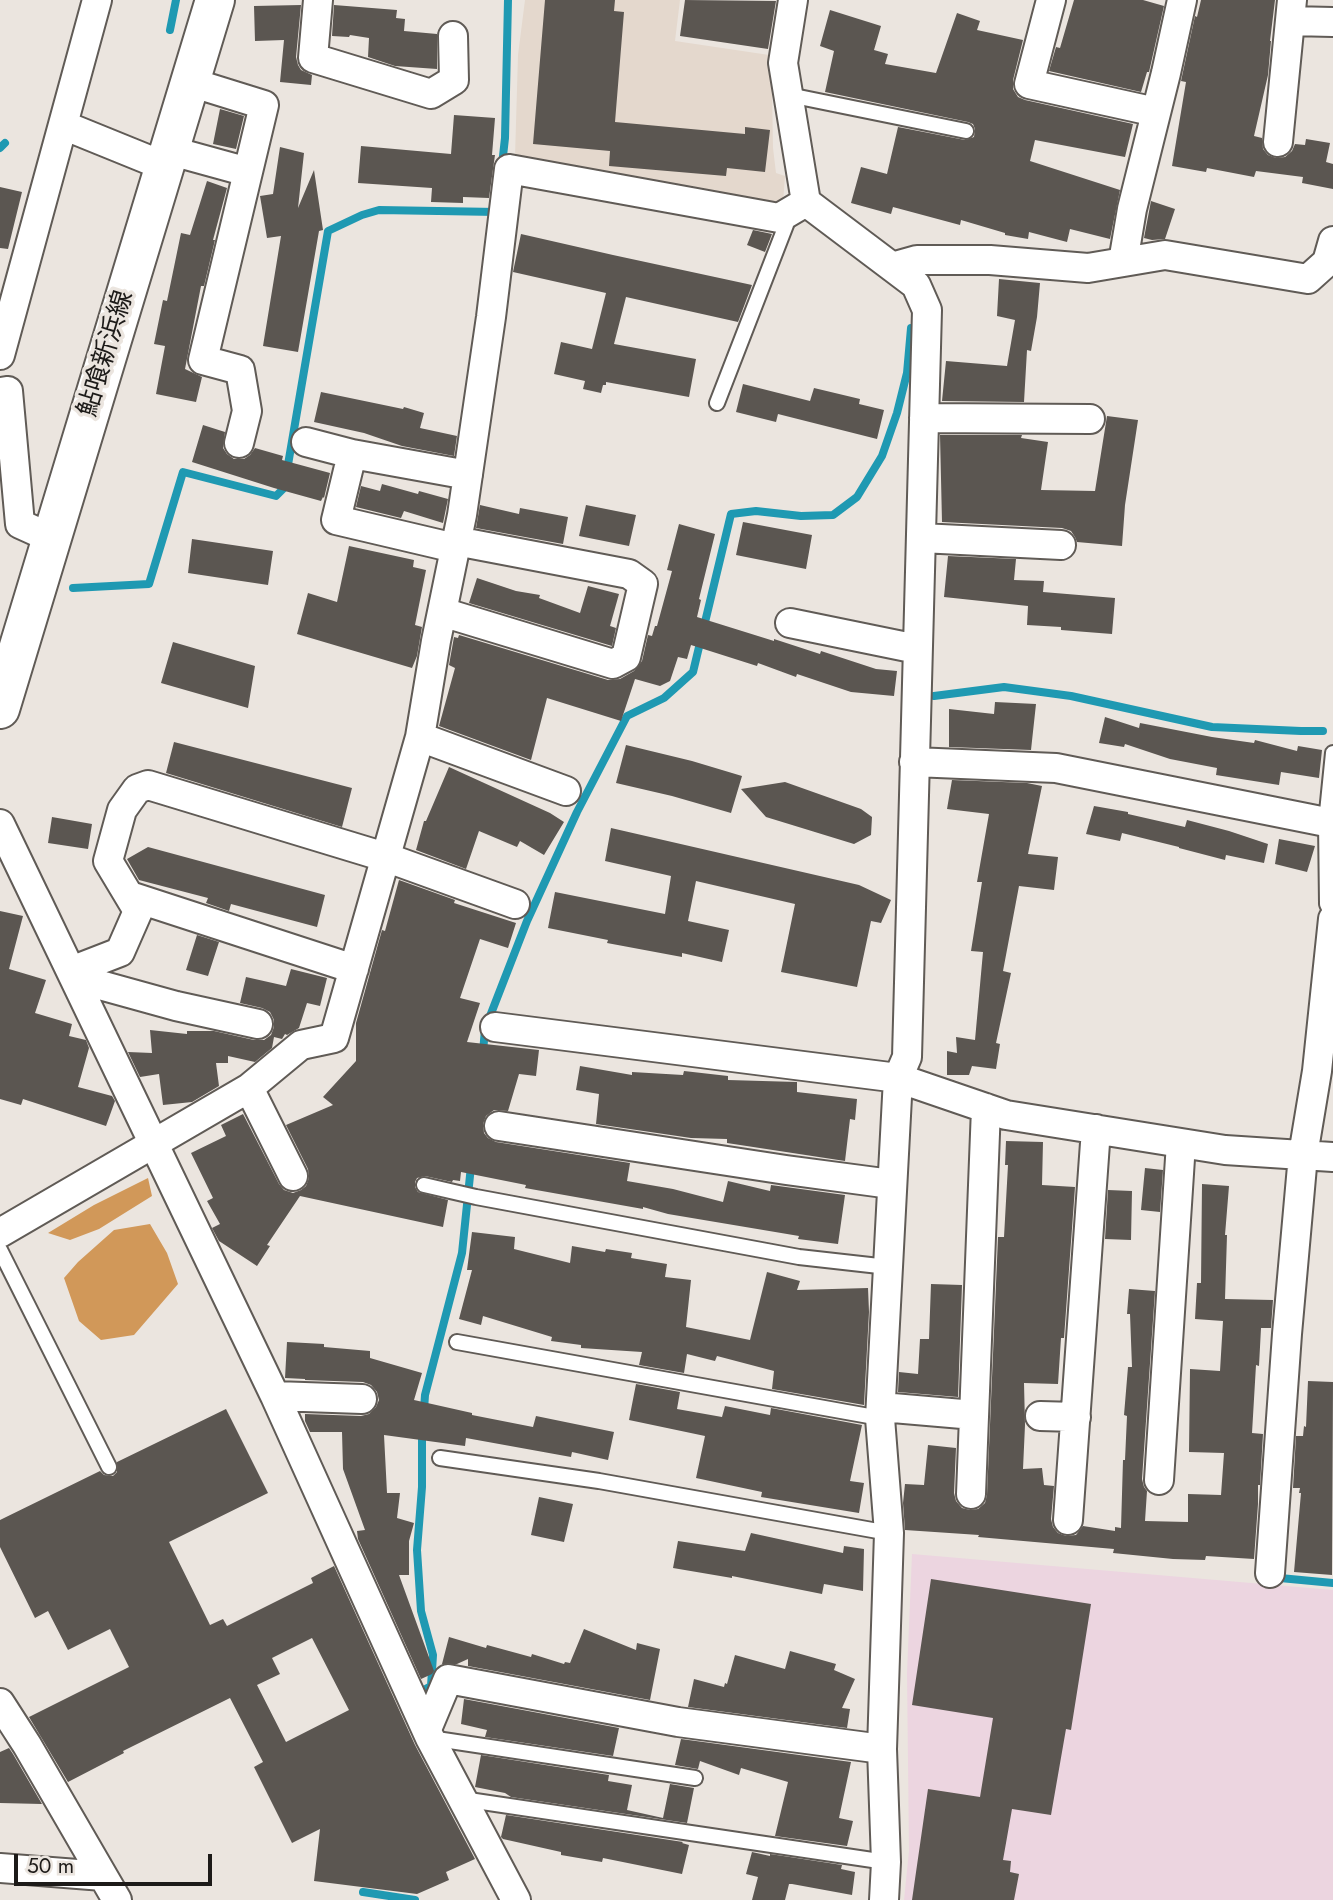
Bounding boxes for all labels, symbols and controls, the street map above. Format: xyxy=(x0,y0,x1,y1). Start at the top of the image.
street label: 鮎喰新浜線 xyxy=(73,287,141,421)
scale bar xyxy=(18,1840,215,1884)
text: 50 m xyxy=(27,1851,74,1881)

